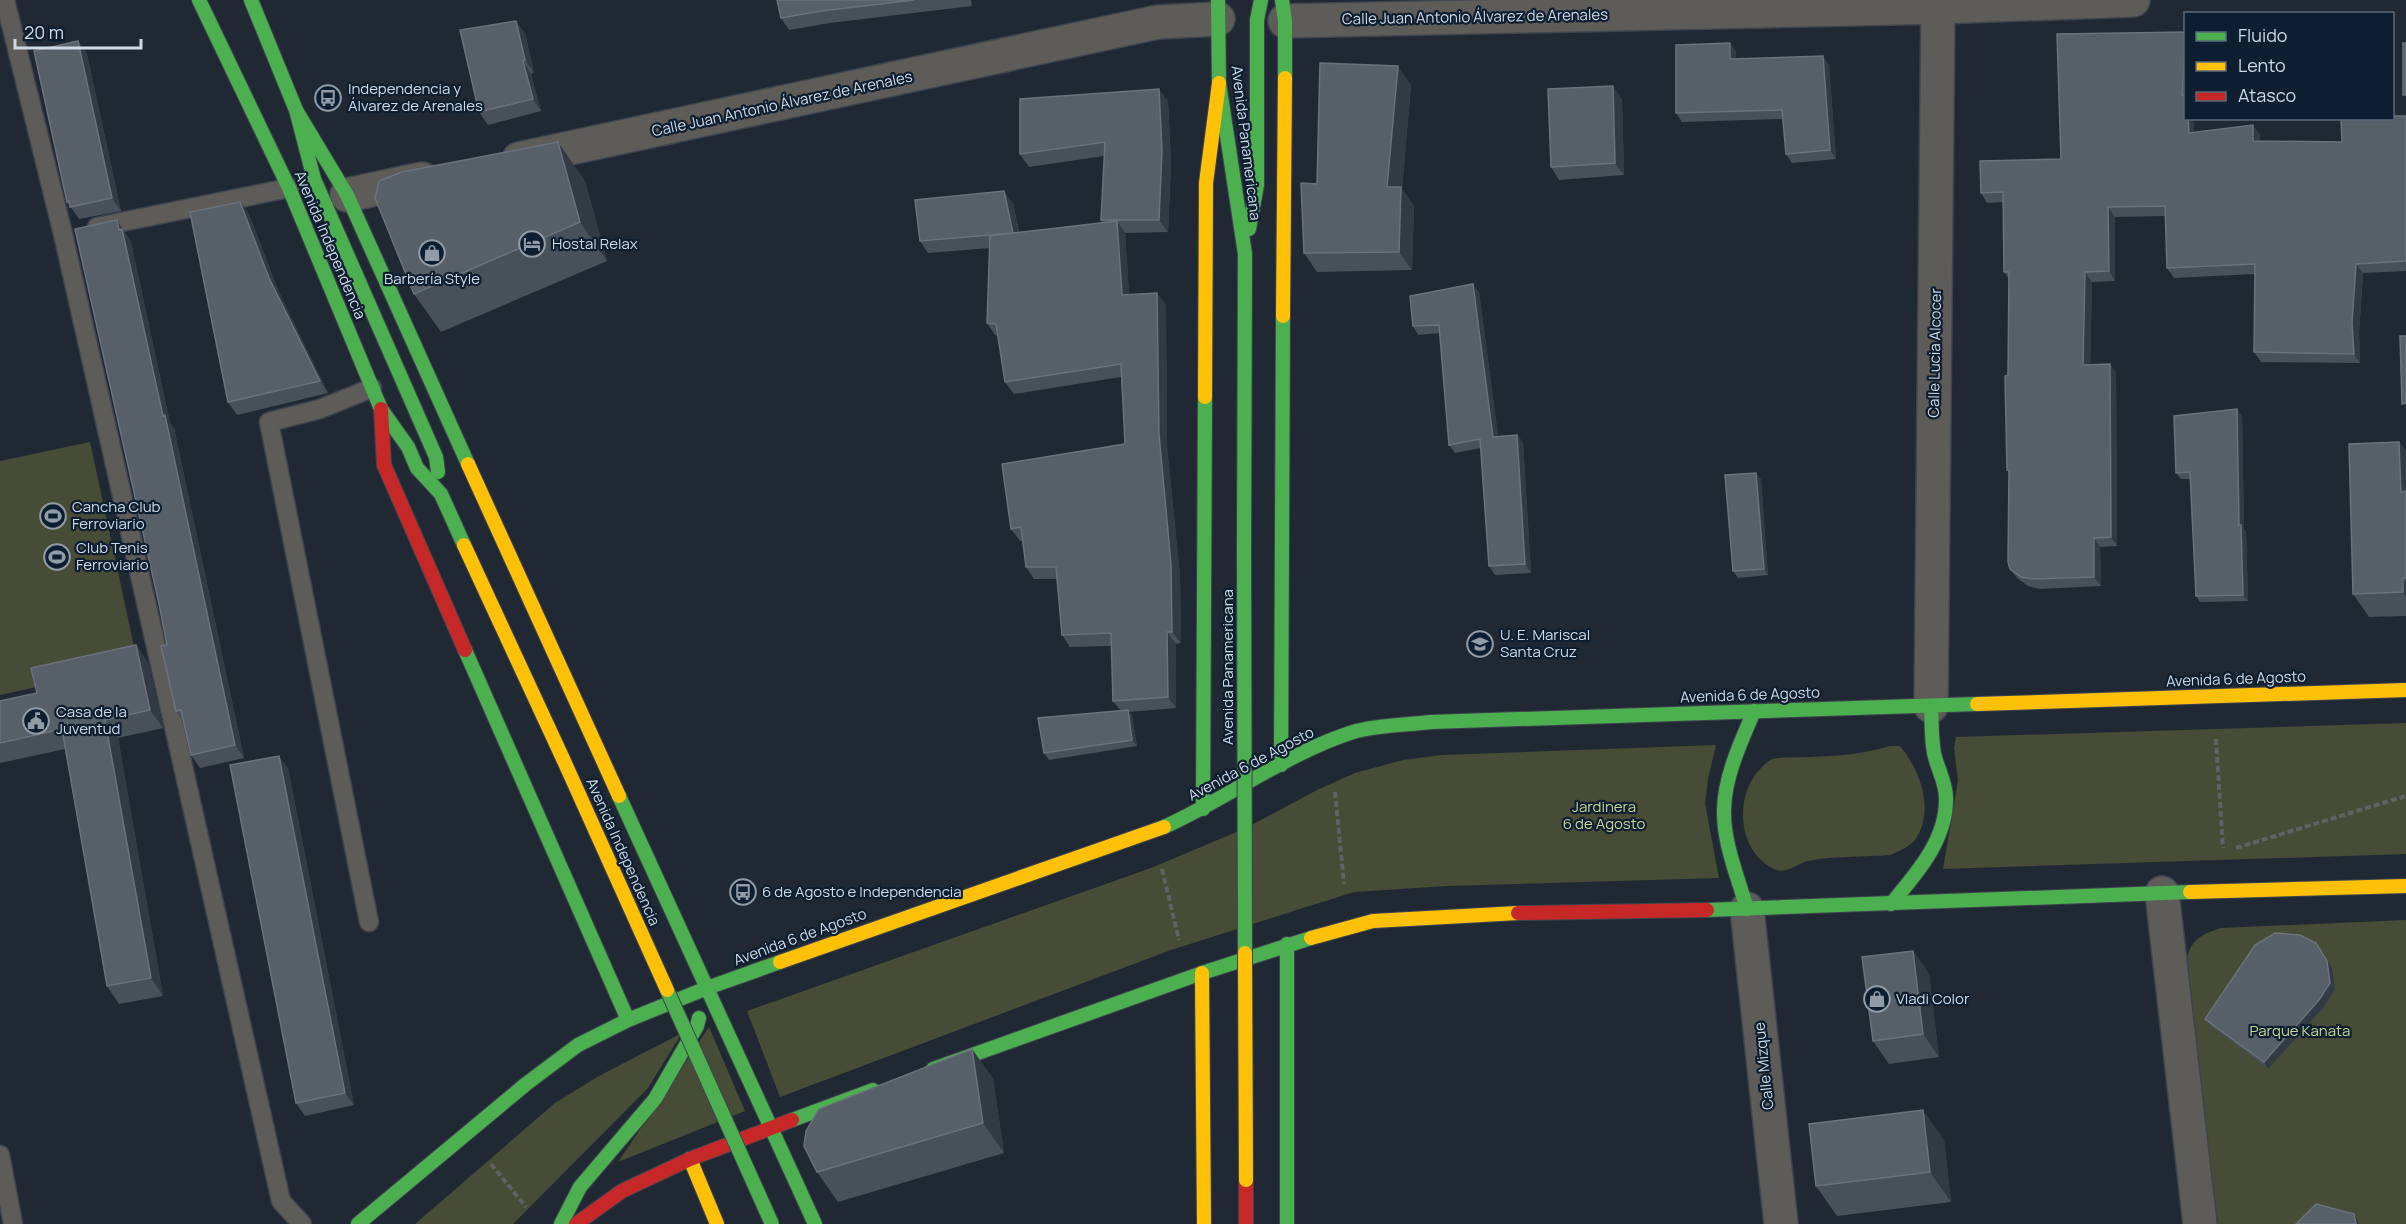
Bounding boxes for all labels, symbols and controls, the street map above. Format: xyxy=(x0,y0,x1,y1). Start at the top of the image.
street label: Calle Juan Antonio Álvarez de Arenales xyxy=(1342,4,1608,29)
scale bar xyxy=(15,12,141,50)
legend xyxy=(2184,12,2394,120)
text: 20 m xyxy=(24,20,64,44)
text: Fluido xyxy=(2238,23,2287,47)
text: Lento xyxy=(2238,53,2286,77)
street label: Avenida Panamericana xyxy=(1227,64,1266,222)
street label: Calle Juan Antonio Álvarez de Arenales xyxy=(650,66,914,141)
place label: Independencia y Álvarez de Arenales xyxy=(348,78,483,116)
bus stop icon: Independencia y Álvarez de Arenales xyxy=(313,83,343,113)
text: Atasco xyxy=(2238,83,2296,107)
street label: Avenida Independencia xyxy=(290,167,371,322)
hotel icon: Hostal Relax xyxy=(517,229,547,259)
place label: Hostal Relax xyxy=(552,233,638,254)
shop icon: Barbería Style xyxy=(417,238,447,268)
place label: Barbería Style xyxy=(384,268,480,289)
street label: Calle Lucia Alcocer xyxy=(1923,287,1946,418)
place label: Cancha Club Ferroviario xyxy=(72,496,161,534)
sports icon: Cancha Club Ferroviario xyxy=(38,501,68,531)
place label: Club Tenis Ferroviario xyxy=(76,537,149,575)
sports icon: Club Tenis Ferroviario xyxy=(42,542,72,572)
street label: Avenida Panamericana xyxy=(1217,589,1238,745)
place label: U. E. Mariscal Santa Cruz xyxy=(1500,624,1590,662)
school or university icon: U. E. Mariscal Santa Cruz xyxy=(1465,629,1495,659)
street label: Avenida 6 de Agosto xyxy=(2166,666,2306,691)
street label: Avenida 6 de Agosto xyxy=(1680,682,1820,707)
place label: Casa de la Juventud xyxy=(56,701,127,739)
public building icon: Casa de la Juventud xyxy=(21,706,51,736)
street label: Avenida 6 de Agosto xyxy=(1184,721,1318,806)
street label: Avenida Independencia xyxy=(581,775,666,929)
park label: Jardinera 6 de Agosto xyxy=(1563,796,1645,834)
bus stop icon: 6 de Agosto e Independencia xyxy=(728,877,758,907)
place label: 6 de Agosto e Independencia xyxy=(762,881,962,902)
street label: Avenida 6 de Agosto xyxy=(730,903,869,970)
shop icon: Vladi Color xyxy=(1862,984,1892,1014)
place label: Vladi Color xyxy=(1896,988,1970,1009)
park label: Parque Kanata xyxy=(2250,1020,2350,1041)
street label: Calle Mizque xyxy=(1748,1021,1779,1111)

